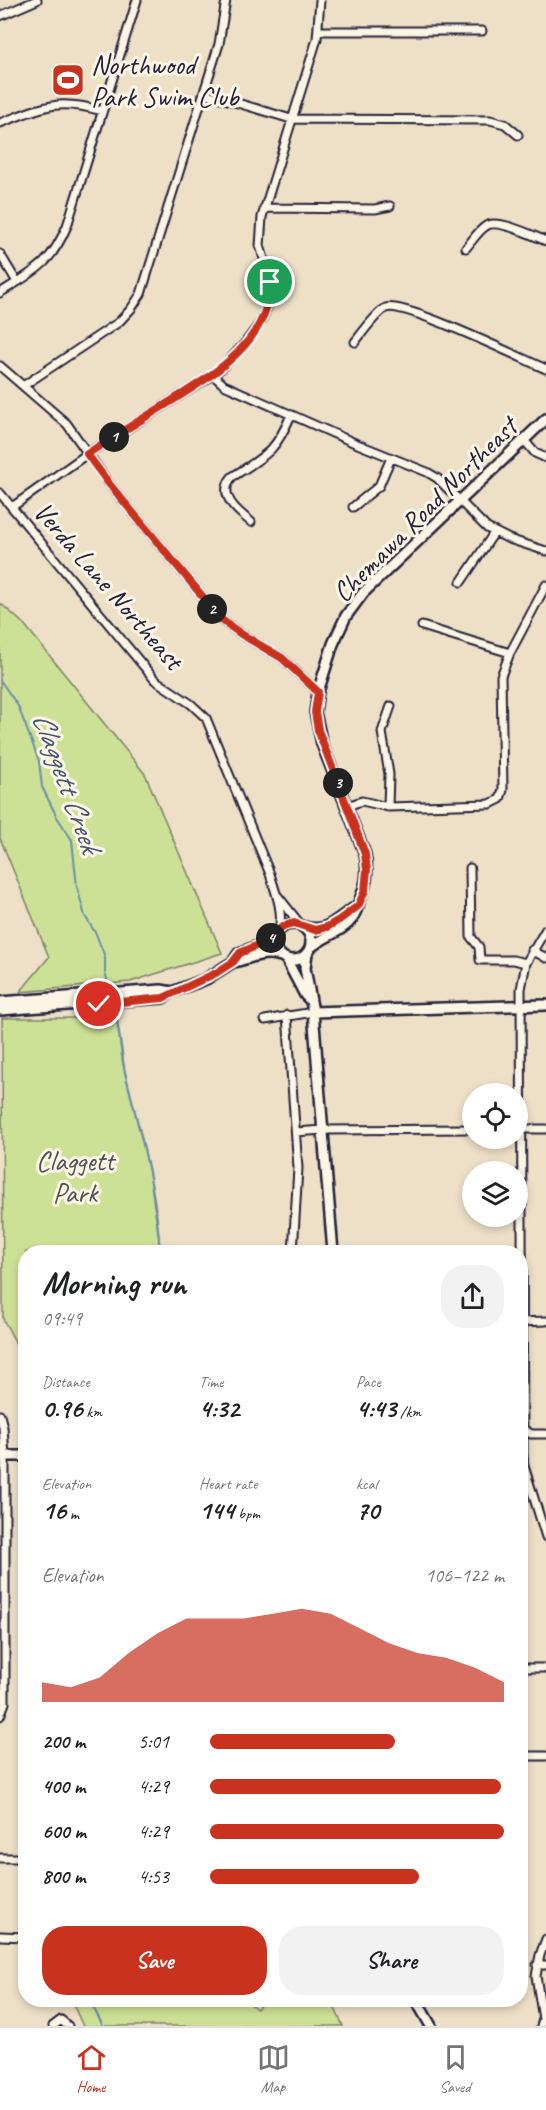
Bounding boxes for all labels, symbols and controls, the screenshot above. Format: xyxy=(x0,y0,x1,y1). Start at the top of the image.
place label: Northwood Park Swim Club xyxy=(91,47,241,114)
sports icon: Northwood Park Swim Club xyxy=(50,62,86,98)
pin xyxy=(244,256,295,307)
icon: arrive xyxy=(253,265,286,298)
street label: Chemawa Road Northeast xyxy=(325,407,527,609)
pin: 1 xyxy=(99,422,129,452)
text: 1 xyxy=(110,427,118,447)
street label: Verda Lane Northeast xyxy=(26,494,193,678)
pin: 2 xyxy=(197,594,227,624)
text: 2 xyxy=(208,599,216,619)
water label: Claggett Creek xyxy=(24,707,112,862)
pin: 3 xyxy=(323,768,353,798)
text: 3 xyxy=(334,773,342,793)
pin: 4 xyxy=(256,923,286,953)
text: 4 xyxy=(267,928,275,948)
pin xyxy=(73,978,124,1029)
icon: check xyxy=(82,987,115,1020)
map controls xyxy=(462,1083,528,1227)
button: locate xyxy=(462,1083,528,1149)
park label: Claggett Park xyxy=(36,1143,117,1210)
button: layers xyxy=(462,1161,528,1227)
text: Morning run xyxy=(42,1262,186,1304)
button: share xyxy=(441,1265,504,1328)
text: 09:49 xyxy=(42,1306,82,1331)
text: Distance xyxy=(42,1372,90,1392)
text: Time xyxy=(199,1372,223,1392)
text: Pace xyxy=(356,1372,381,1392)
text: 0.96 xyxy=(42,1392,82,1425)
text: 4:32 xyxy=(199,1392,239,1425)
text: 4:43 xyxy=(356,1392,396,1425)
text: km xyxy=(82,1402,102,1422)
text: /km xyxy=(396,1402,421,1422)
text: Elevation xyxy=(42,1474,91,1494)
text: Heart rate xyxy=(199,1474,257,1494)
text: kcal xyxy=(356,1474,377,1494)
text: 16 xyxy=(42,1494,66,1527)
text: 144 xyxy=(199,1494,234,1527)
text: 70 xyxy=(356,1494,379,1527)
text: m xyxy=(66,1504,79,1524)
text: bpm xyxy=(234,1504,260,1524)
text: Elevation xyxy=(42,1563,104,1588)
text: 106–122 m xyxy=(425,1563,504,1588)
text: 200 m xyxy=(42,1729,85,1754)
text: 5:01 xyxy=(138,1729,169,1754)
text: 400 m xyxy=(42,1774,85,1799)
text: 4:29 xyxy=(138,1774,169,1799)
text: 600 m xyxy=(42,1819,86,1844)
text: 4:29 xyxy=(138,1819,169,1844)
text: 800 m xyxy=(42,1864,85,1889)
text: 4:53 xyxy=(138,1864,169,1889)
button: Save xyxy=(42,1926,267,1995)
button: Share xyxy=(279,1926,504,1995)
tab: Home xyxy=(75,2041,108,2097)
tab: Map xyxy=(257,2041,290,2097)
tab: Saved xyxy=(439,2041,472,2097)

